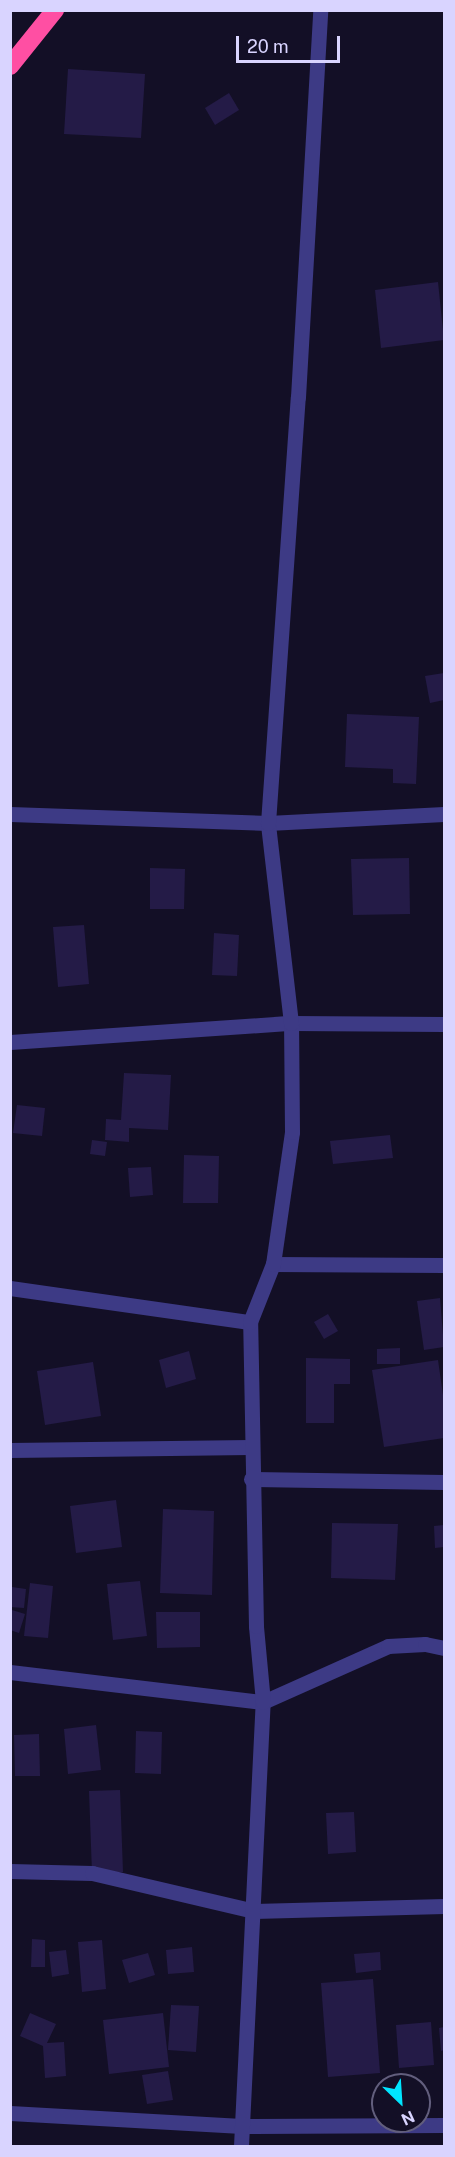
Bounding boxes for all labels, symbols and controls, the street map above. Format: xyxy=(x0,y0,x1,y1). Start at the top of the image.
scale bar xyxy=(239,24,342,62)
text: 20 m xyxy=(247,36,289,57)
north arrow xyxy=(371,2073,431,2133)
text: N xyxy=(398,2107,418,2129)

